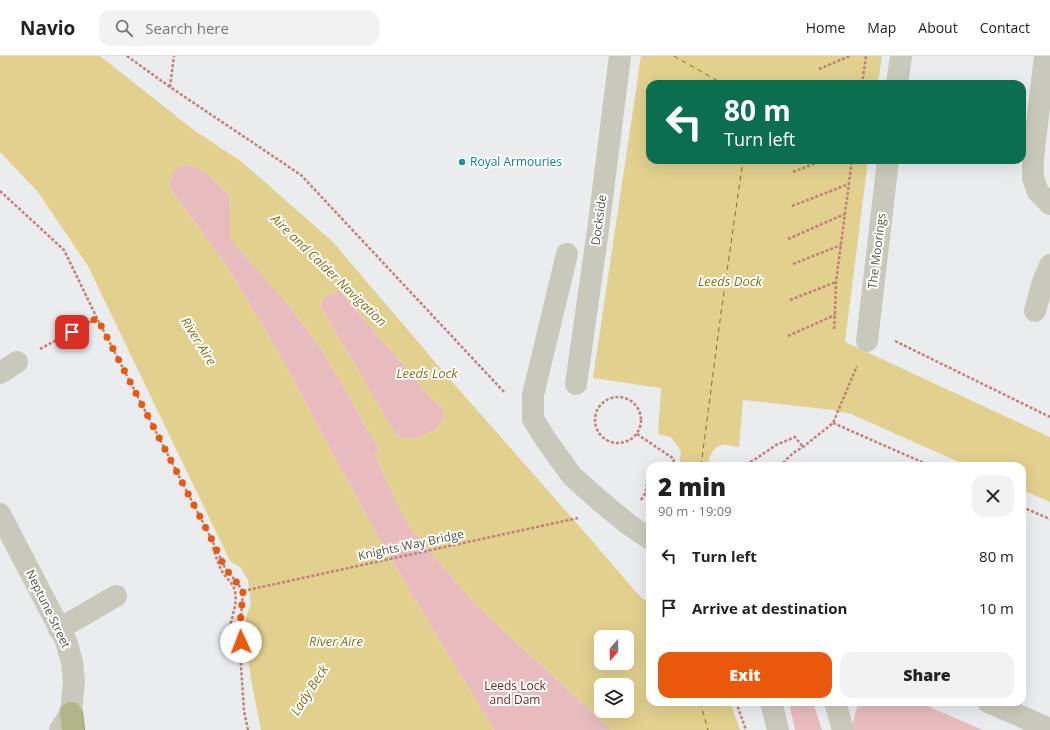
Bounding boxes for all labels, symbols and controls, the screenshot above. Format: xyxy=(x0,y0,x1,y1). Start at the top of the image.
search box xyxy=(99,10,379,46)
text: Navio xyxy=(20,15,75,41)
icon: search xyxy=(113,17,135,39)
text: Search here xyxy=(145,18,229,38)
text: Home xyxy=(806,18,845,37)
text: Map xyxy=(867,18,896,37)
text: About xyxy=(918,18,958,37)
text: Contact xyxy=(980,18,1030,37)
text: 80 m xyxy=(724,91,791,129)
icon: left xyxy=(658,96,710,148)
text: Turn left xyxy=(724,127,795,151)
place label: Royal Armouries xyxy=(470,153,562,170)
marker: Royal Armouries xyxy=(457,157,467,167)
street label: Dockside xyxy=(587,193,610,246)
water label: Aire and Calder Navigation xyxy=(267,209,391,330)
street label: The Moorings xyxy=(863,212,890,290)
water label: Leeds Dock xyxy=(698,272,763,290)
water label: River Aire xyxy=(177,313,221,369)
pin xyxy=(55,315,89,349)
icon: arrive xyxy=(61,321,83,343)
water label: Leeds Lock xyxy=(396,364,458,382)
text: 2 min xyxy=(658,470,726,503)
button: close xyxy=(972,475,1014,517)
text: 90 m · 19:09 xyxy=(658,502,732,520)
street label: Knights Way Bridge xyxy=(356,525,466,564)
icon: left xyxy=(658,545,680,567)
text: Turn left xyxy=(692,546,757,566)
text: 80 m xyxy=(979,546,1014,566)
street label: Neptune Street xyxy=(22,567,75,651)
icon: arrive xyxy=(658,597,680,619)
text: Arrive at destination xyxy=(692,598,847,618)
text: 10 m xyxy=(979,598,1014,618)
position arrow xyxy=(220,621,262,663)
north arrow xyxy=(594,630,634,670)
map controls xyxy=(594,630,634,718)
water label: River Aire xyxy=(309,632,363,650)
button: Exit xyxy=(658,652,832,698)
button: Share xyxy=(840,652,1014,698)
water label: Lady Beck xyxy=(286,661,332,719)
park label: Leeds Lock and Dam xyxy=(484,677,546,708)
button: layers xyxy=(594,678,634,718)

